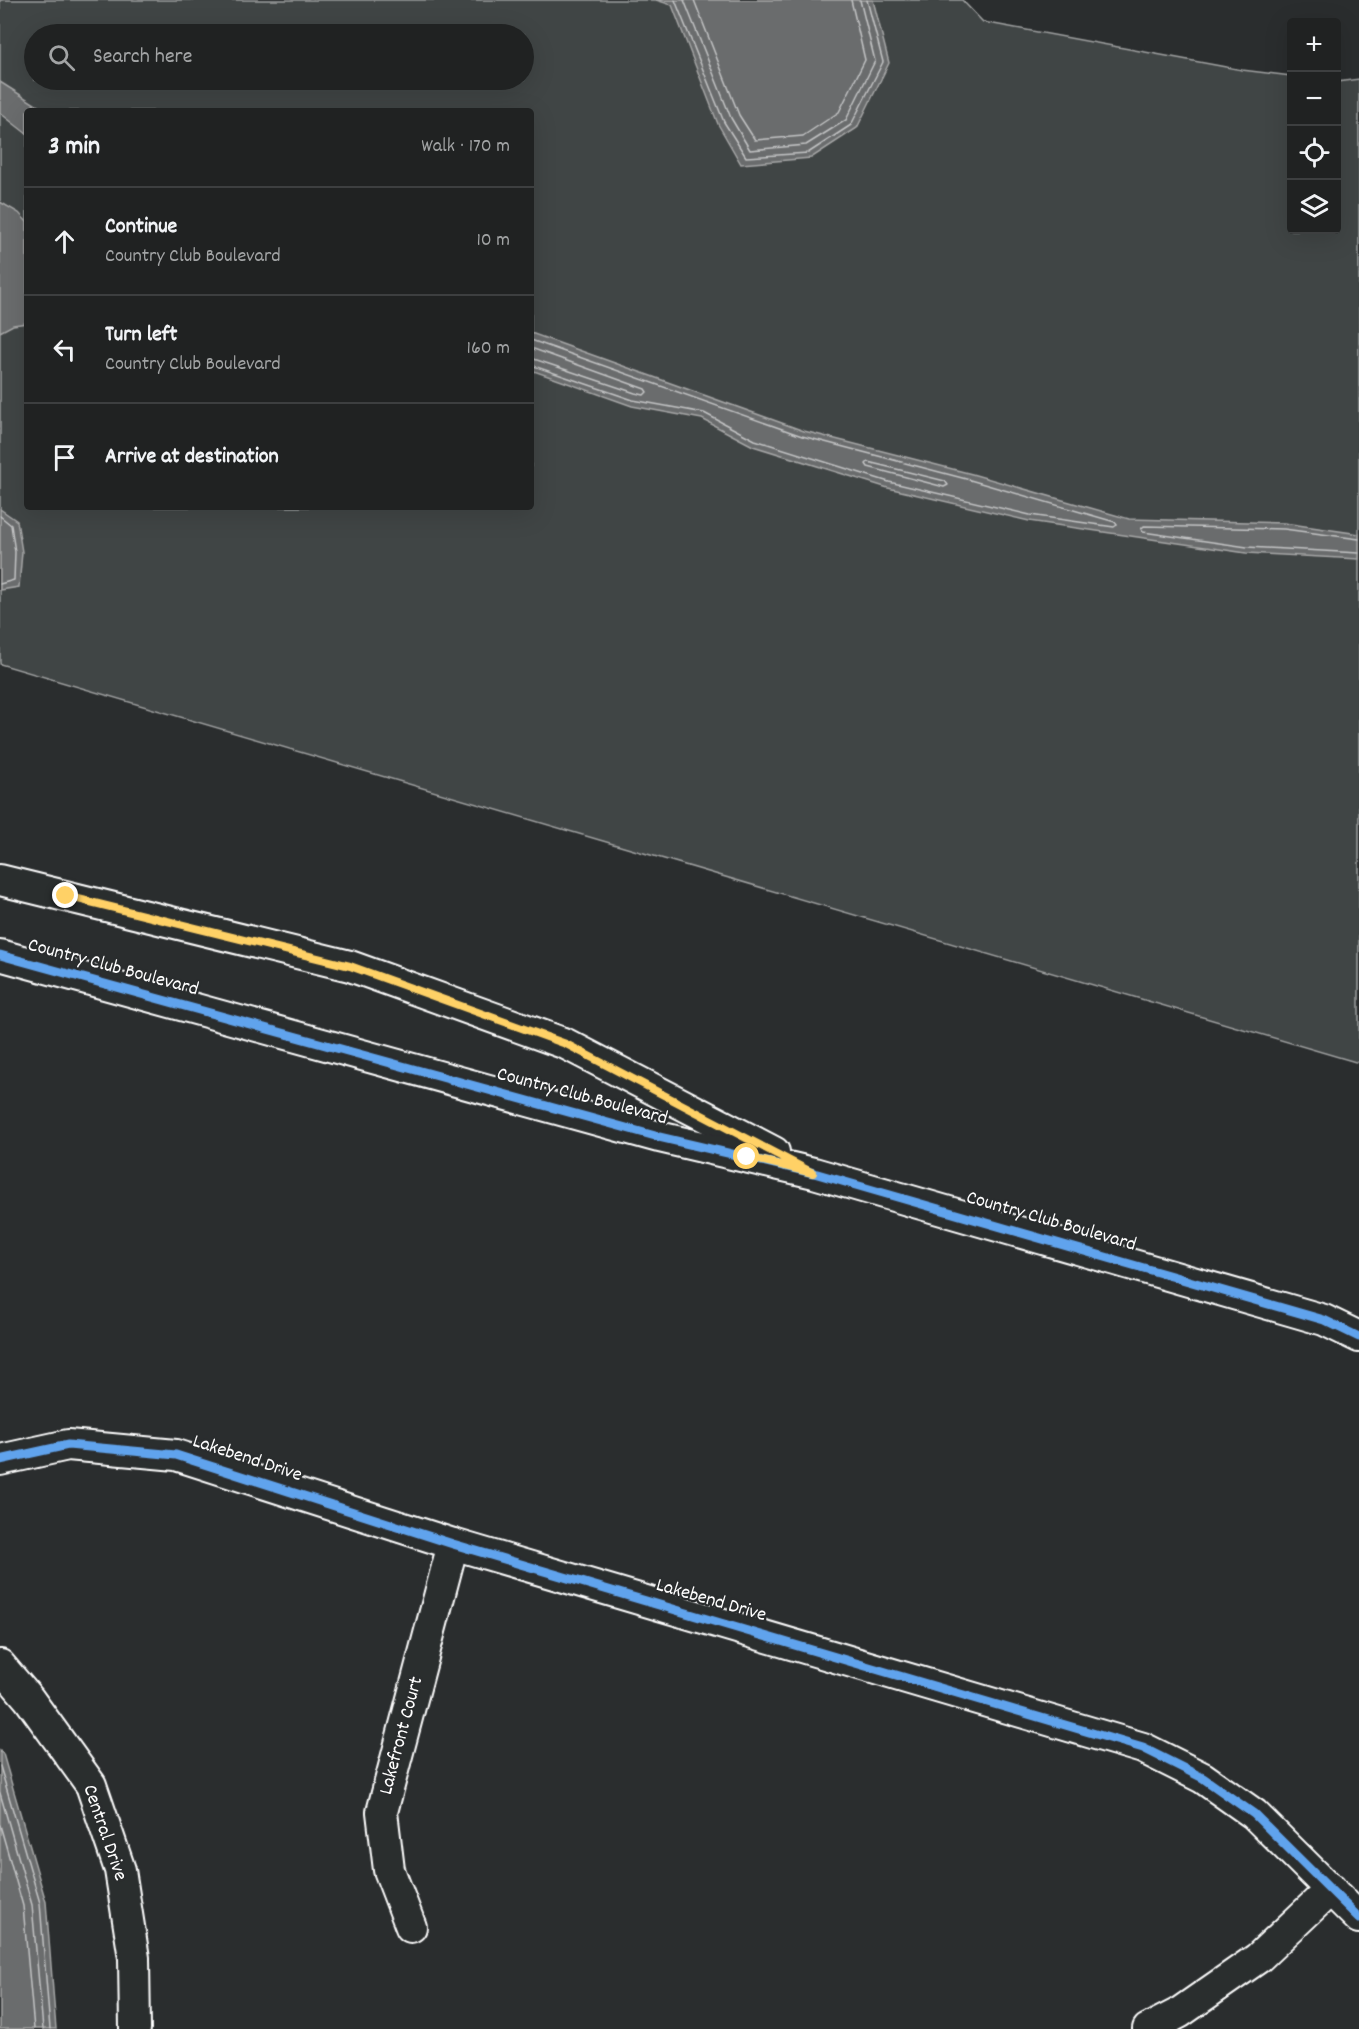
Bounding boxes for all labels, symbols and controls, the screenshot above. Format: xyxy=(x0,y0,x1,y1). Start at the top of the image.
map controls xyxy=(1287,18,1341,234)
button: + xyxy=(1287,18,1341,72)
search box xyxy=(24,24,534,90)
icon: search xyxy=(45,41,78,74)
text: Search here xyxy=(93,42,192,73)
button: − xyxy=(1287,72,1341,126)
button: locate xyxy=(1287,126,1341,180)
text: 3 min xyxy=(48,129,100,166)
text: Walk · 170 m xyxy=(421,133,510,161)
button: layers xyxy=(1287,180,1341,234)
text: Continue xyxy=(105,212,177,243)
icon: ahead xyxy=(48,225,81,258)
text: 10 m xyxy=(476,227,510,255)
text: Country Club Boulevard xyxy=(105,243,281,271)
text: Turn left xyxy=(105,320,177,351)
icon: left xyxy=(48,333,81,366)
text: 160 m xyxy=(467,335,510,363)
text: Country Club Boulevard xyxy=(105,351,281,379)
icon: arrive xyxy=(48,441,81,474)
text: Arrive at destination xyxy=(105,442,279,473)
route end xyxy=(52,882,78,908)
street label: Country Club Boulevard xyxy=(25,932,201,1004)
street label: Country Club Boulevard xyxy=(494,1061,670,1133)
route start xyxy=(733,1143,759,1169)
street label: Country Club Boulevard xyxy=(963,1184,1139,1260)
street label: Lakebend Drive xyxy=(189,1428,306,1490)
street label: Lakebend Drive xyxy=(652,1572,770,1630)
street label: Lakefront Court xyxy=(373,1674,431,1798)
street label: Central Drive xyxy=(74,1781,134,1885)

